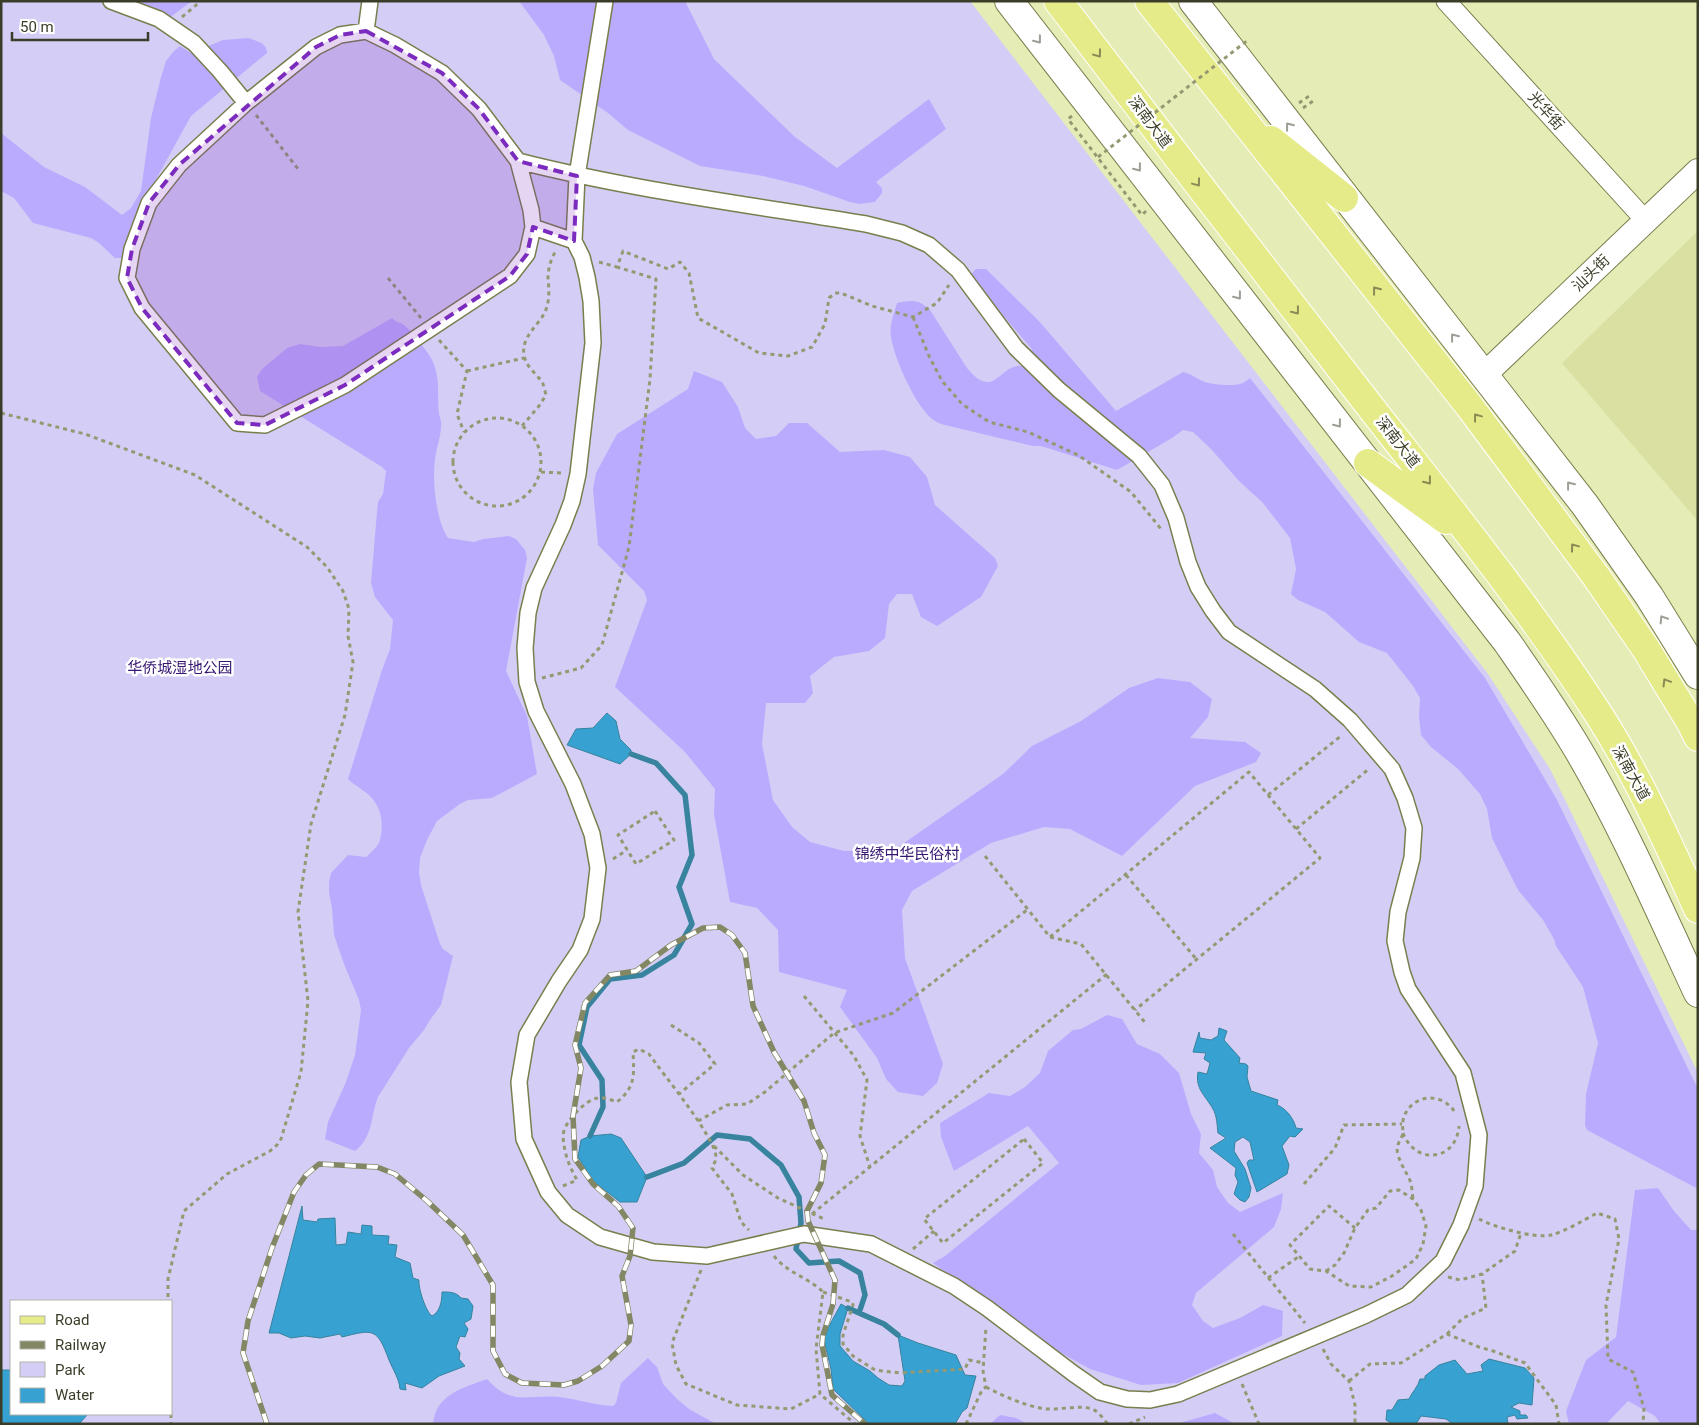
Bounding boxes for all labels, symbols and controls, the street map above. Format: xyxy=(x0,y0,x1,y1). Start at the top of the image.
scale bar xyxy=(12,10,149,42)
text: 50 m xyxy=(20,18,54,36)
one-way arrow xyxy=(1033,34,1041,43)
one-way arrow xyxy=(1093,48,1101,57)
street label: 光华街 xyxy=(1524,88,1568,134)
street label: 深南大道 xyxy=(1125,93,1175,151)
one-way arrow xyxy=(1286,122,1295,132)
one-way arrow xyxy=(1133,162,1141,171)
one-way arrow xyxy=(1191,177,1200,187)
street label: 汕头街 xyxy=(1569,251,1613,295)
one-way arrow xyxy=(1374,287,1382,296)
one-way arrow xyxy=(1233,290,1241,299)
one-way arrow xyxy=(1291,305,1299,314)
one-way arrow xyxy=(1450,333,1459,342)
street label: 深南大道 xyxy=(1372,413,1424,471)
one-way arrow xyxy=(1474,413,1483,423)
one-way arrow xyxy=(1333,418,1341,427)
one-way arrow xyxy=(1422,475,1431,485)
one-way arrow xyxy=(1567,482,1575,491)
one-way arrow xyxy=(1572,544,1580,553)
one-way arrow xyxy=(1659,615,1669,624)
park label: 华侨城湿地公园 xyxy=(127,659,233,677)
one-way arrow xyxy=(1662,678,1672,687)
street label: 深南大道 xyxy=(1609,742,1653,804)
park label: 锦绣中华民俗村 xyxy=(854,845,960,863)
legend xyxy=(10,1300,172,1415)
text: Road xyxy=(55,1311,89,1329)
text: Railway xyxy=(55,1336,106,1354)
text: Park xyxy=(55,1361,86,1379)
text: Water xyxy=(55,1386,94,1404)

